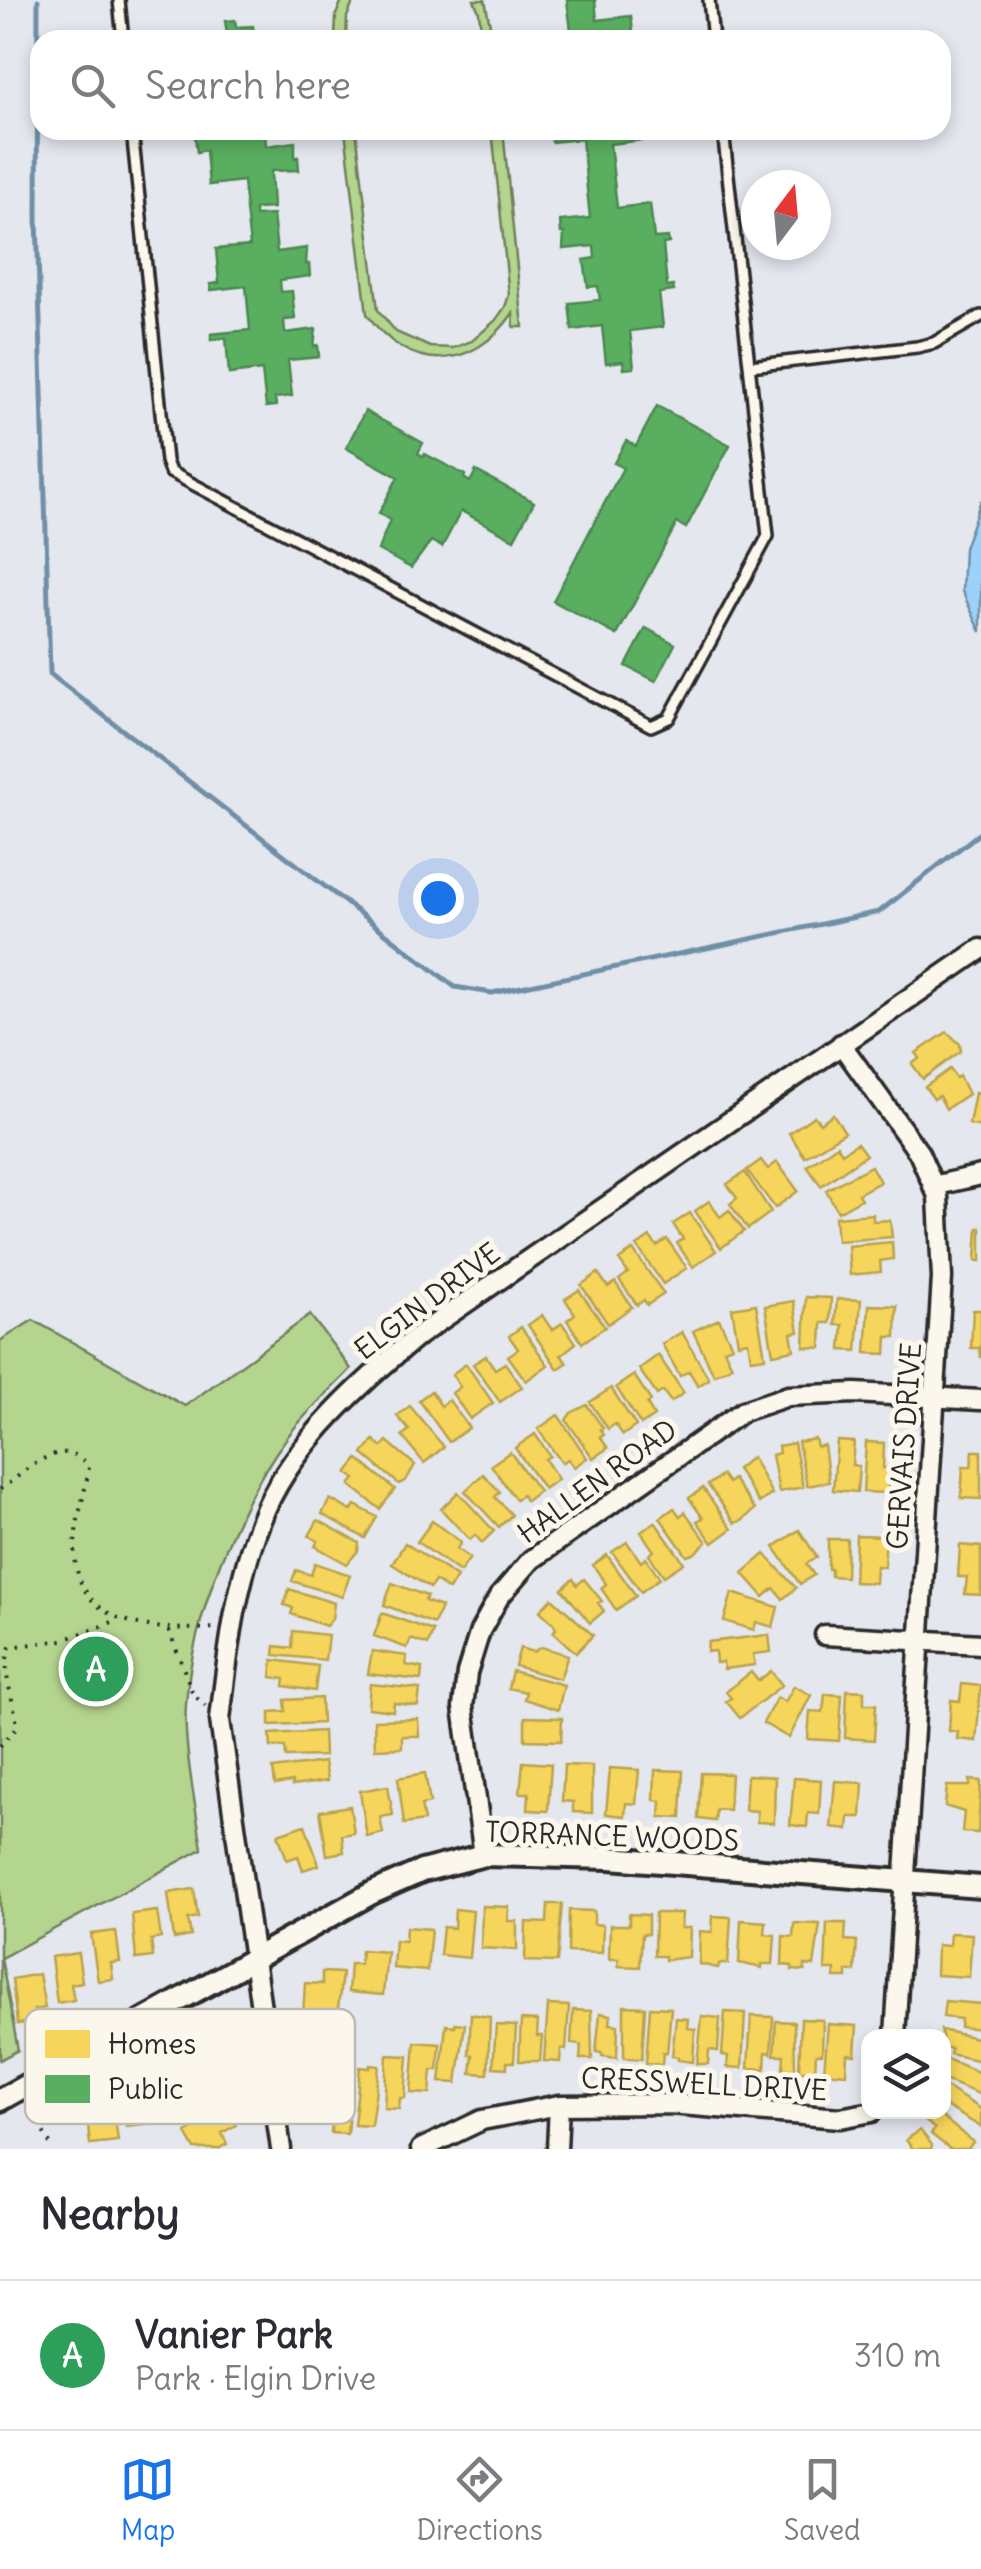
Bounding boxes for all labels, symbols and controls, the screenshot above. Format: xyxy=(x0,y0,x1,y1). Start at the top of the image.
search box xyxy=(30,30,951,140)
icon: search xyxy=(65,58,120,113)
text: Search here xyxy=(145,62,351,109)
north arrow xyxy=(741,170,831,260)
your location xyxy=(413,873,464,924)
street label: ELGIN DRIVE xyxy=(347,1235,507,1367)
street label: GERVAIS DRIVE xyxy=(879,1341,929,1551)
street label: HALLEN ROAD xyxy=(510,1411,684,1551)
pin: A xyxy=(64,1632,128,1706)
street label: TORRANCE WOODS xyxy=(484,1814,740,1858)
legend xyxy=(25,2009,355,2124)
text: Homes xyxy=(108,2026,196,2062)
map controls xyxy=(861,2029,951,2119)
button: layers xyxy=(861,2029,951,2119)
street label: CRESSWELL DRIVE xyxy=(580,2060,828,2108)
text: Public xyxy=(108,2071,183,2107)
text: Nearby xyxy=(40,2188,179,2240)
text: Vanier Park xyxy=(135,2311,333,2358)
text: A xyxy=(62,2335,83,2376)
text: 310 m xyxy=(854,2335,941,2376)
text: Park · Elgin Drive xyxy=(135,2358,376,2399)
tab: Map xyxy=(120,2452,175,2548)
tab: Directions xyxy=(416,2452,543,2548)
tab: Saved xyxy=(784,2452,861,2548)

